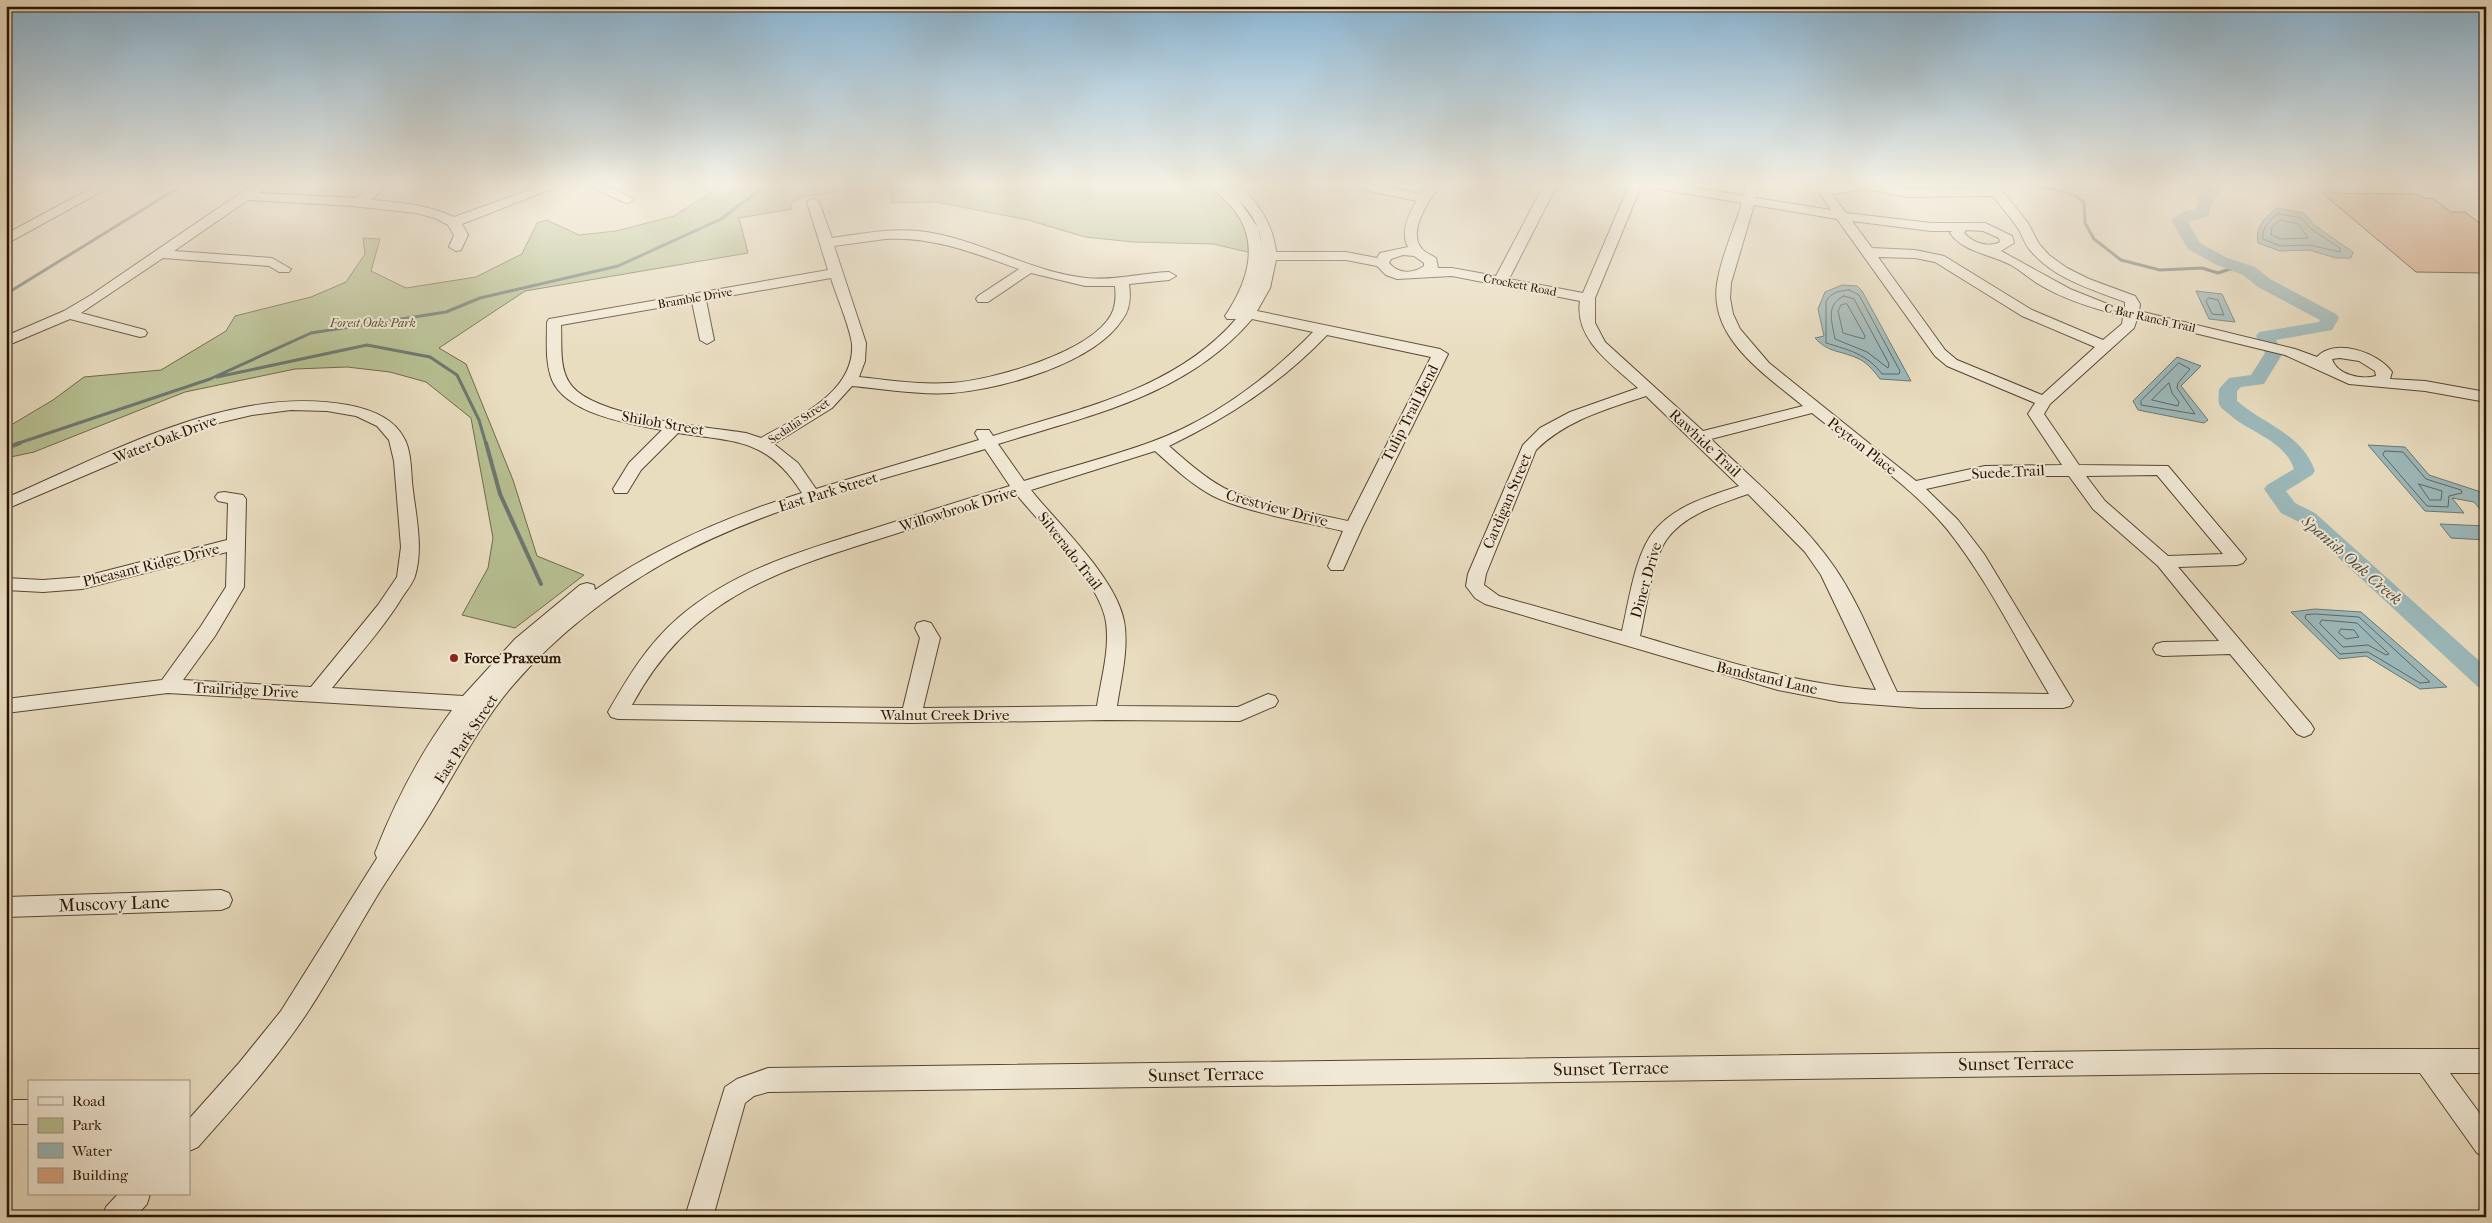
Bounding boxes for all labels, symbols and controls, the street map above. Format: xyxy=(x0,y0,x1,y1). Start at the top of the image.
street label: Crockett Road xyxy=(1482,271,1558,299)
street label: Bramble Drive xyxy=(657,285,734,311)
street label: C-Bar Ranch Trail xyxy=(2103,301,2197,335)
park label: Forest Oaks Park xyxy=(329,316,416,330)
street label: Tulip Trail Bend xyxy=(1378,361,1443,464)
street label: Sedalia Street xyxy=(766,395,833,447)
street label: Rawhide Trail xyxy=(1665,405,1745,481)
street label: Shiloh Street xyxy=(620,407,706,439)
street label: Water Oak Drive xyxy=(110,411,220,467)
street label: Peyton Place xyxy=(1824,413,1901,479)
street label: Cardigan Street xyxy=(1479,450,1536,552)
street label: Suede Trail xyxy=(1971,461,2045,483)
street label: East Park Street xyxy=(776,468,880,516)
street label: Willowbrook Drive xyxy=(896,482,1020,536)
street label: Crestview Drive xyxy=(1224,486,1331,530)
street label: Silverado Trail xyxy=(1034,508,1106,594)
water label: Spanish Oak Creek xyxy=(2297,511,2406,609)
street label: Pheasant Ridge Drive xyxy=(81,539,222,591)
street label: Diner Drive xyxy=(1627,539,1666,620)
place label: Force Praxeum xyxy=(463,649,562,667)
marker: Force Praxeum xyxy=(448,652,460,664)
street label: Bandstand Lane xyxy=(1715,658,1820,699)
street label: Trailridge Drive xyxy=(193,678,300,702)
street label: East Park Street xyxy=(430,690,502,787)
street label: Walnut Creek Drive xyxy=(879,706,1010,724)
street label: Muscovy Lane xyxy=(58,892,170,916)
street label: Sunset Terrace xyxy=(1958,1052,2074,1076)
street label: Sunset Terrace xyxy=(1553,1057,1669,1081)
street label: Sunset Terrace xyxy=(1148,1063,1264,1087)
legend xyxy=(28,1080,190,1196)
text: Road xyxy=(72,1092,106,1110)
text: Park xyxy=(72,1116,102,1134)
text: Water xyxy=(71,1142,112,1160)
text: Building xyxy=(72,1166,129,1184)

